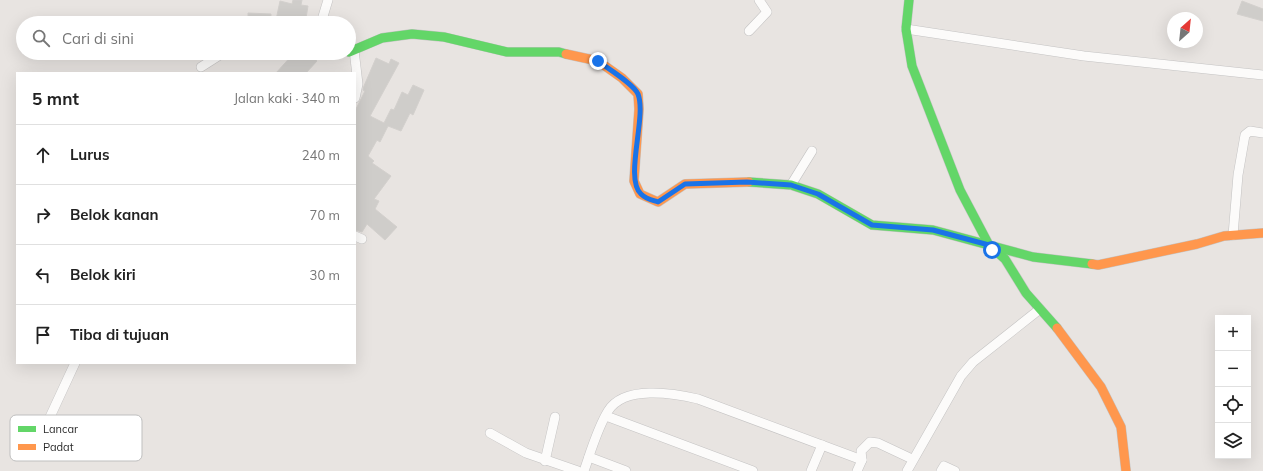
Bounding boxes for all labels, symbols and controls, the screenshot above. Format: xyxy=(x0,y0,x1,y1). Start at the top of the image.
north arrow xyxy=(1167,12,1203,48)
search box xyxy=(16,16,356,60)
icon: search xyxy=(30,27,52,49)
text: Cari di sini xyxy=(62,29,134,48)
route end xyxy=(589,52,607,70)
text: 5 mnt xyxy=(32,88,79,109)
text: Jalan kaki · 340 m xyxy=(234,90,340,106)
icon: ahead xyxy=(32,144,54,166)
text: Lurus xyxy=(70,145,110,164)
text: 240 m xyxy=(302,147,340,163)
icon: right xyxy=(32,204,54,226)
text: Belok kanan xyxy=(70,205,159,224)
text: 70 m xyxy=(310,207,340,223)
route start xyxy=(983,241,1001,259)
icon: left xyxy=(32,264,54,286)
text: Belok kiri xyxy=(70,265,136,284)
text: 30 m xyxy=(310,267,340,283)
map controls xyxy=(1215,315,1251,459)
button: + xyxy=(1215,315,1251,351)
icon: arrive xyxy=(32,324,54,346)
text: Tiba di tujuan xyxy=(70,325,169,344)
button: − xyxy=(1215,351,1251,387)
button: locate xyxy=(1215,387,1251,423)
legend xyxy=(10,415,142,461)
text: Lancar xyxy=(43,422,78,436)
button: layers xyxy=(1215,423,1251,459)
text: Padat xyxy=(43,440,74,454)

